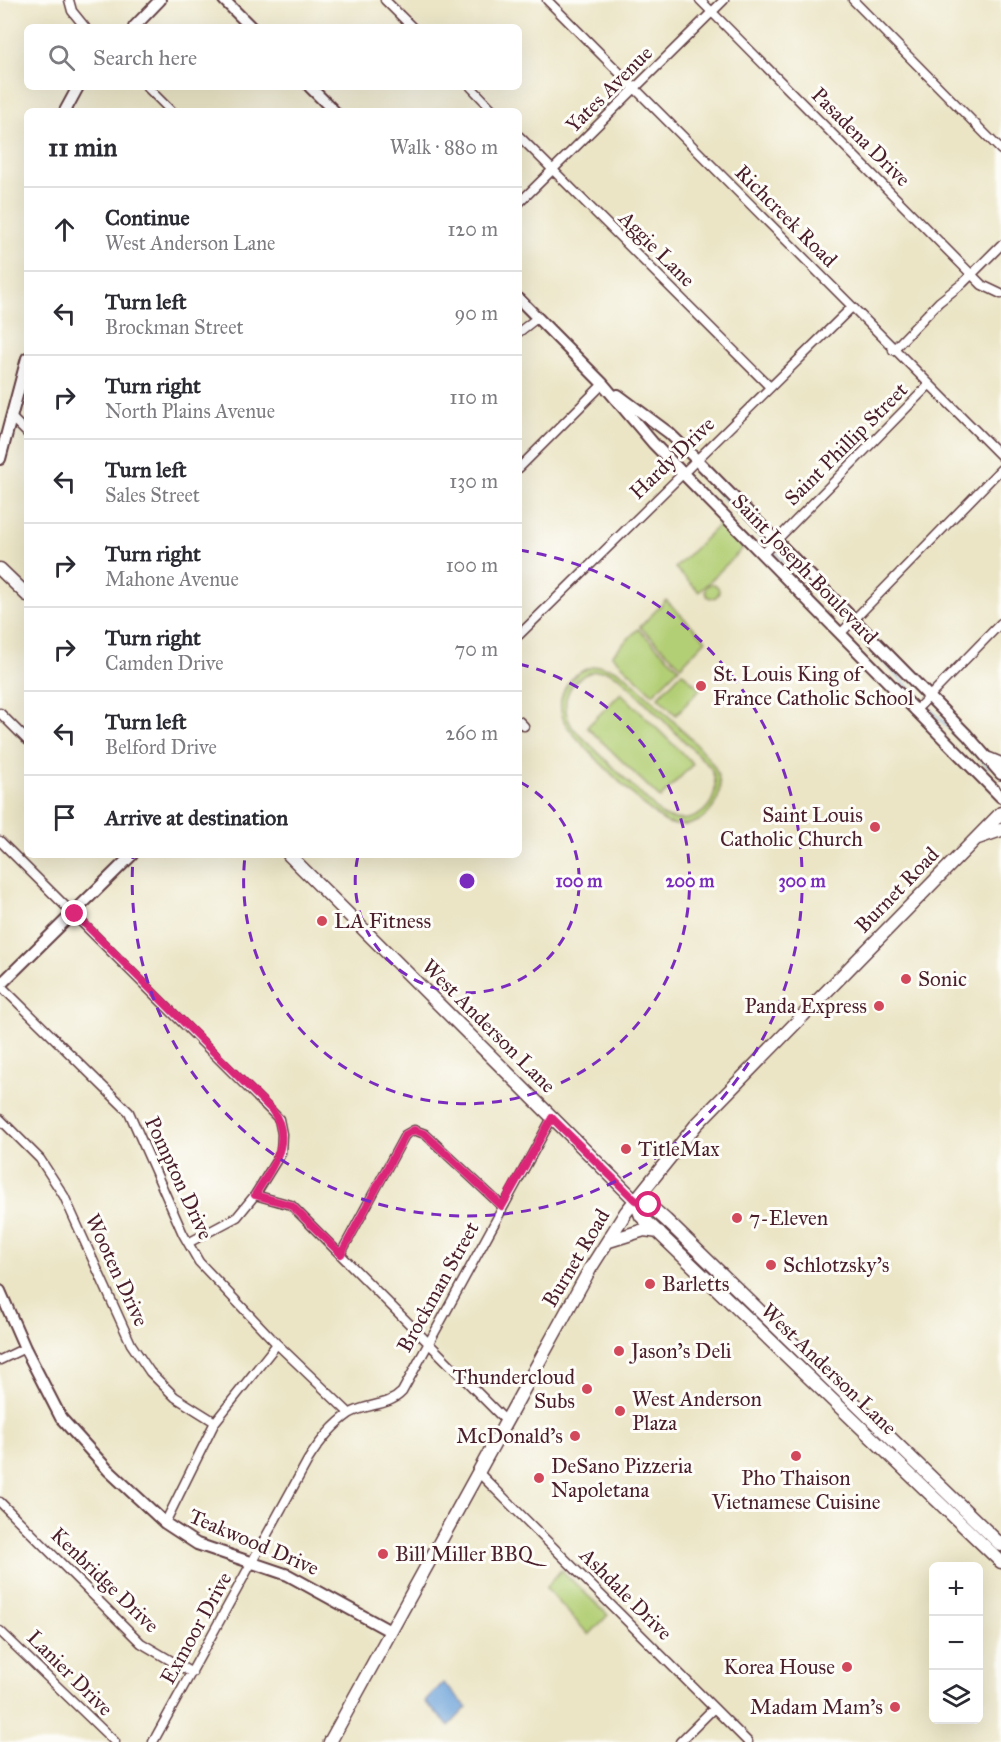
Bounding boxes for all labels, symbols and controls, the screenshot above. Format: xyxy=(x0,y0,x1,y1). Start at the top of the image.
search box xyxy=(24,24,522,90)
street label: Yates Avenue xyxy=(560,40,658,138)
icon: search xyxy=(45,41,78,74)
text: Search here xyxy=(93,44,197,71)
street label: Pasadena Drive xyxy=(806,82,916,192)
text: 11 min xyxy=(48,131,117,163)
text: Walk · 880 m xyxy=(390,135,498,159)
street label: Richcreek Road xyxy=(729,159,843,273)
text: Continue xyxy=(105,204,190,231)
street label: Aggie Lane xyxy=(613,205,701,293)
icon: ahead xyxy=(48,213,81,246)
text: 120 m xyxy=(447,217,498,241)
text: West Anderson Lane xyxy=(105,231,275,255)
text: Turn left xyxy=(105,288,187,315)
icon: left xyxy=(48,297,81,330)
text: 90 m xyxy=(455,301,498,325)
text: Brockman Street xyxy=(105,315,244,339)
text: Turn right xyxy=(105,372,201,399)
street label: Saint Phillip Street xyxy=(779,377,913,511)
icon: right xyxy=(48,381,81,414)
text: 110 m xyxy=(450,385,498,409)
text: North Plains Avenue xyxy=(105,399,275,423)
street label: Hardy Drive xyxy=(624,411,720,505)
text: Turn left xyxy=(105,456,187,483)
icon: left xyxy=(48,465,81,498)
text: 130 m xyxy=(449,469,498,493)
text: Sales Street xyxy=(105,483,200,507)
street label: Saint Joseph Boulevard xyxy=(727,488,884,650)
text: Turn right xyxy=(105,540,201,567)
icon: right xyxy=(48,549,81,582)
text: 100 m xyxy=(446,553,498,577)
text: Mahone Avenue xyxy=(105,567,239,591)
text: Turn right xyxy=(105,624,201,651)
icon: right xyxy=(48,633,81,666)
text: 70 m xyxy=(455,637,498,661)
text: Camden Drive xyxy=(105,651,224,675)
place label: St. Louis King of France Catholic School xyxy=(713,661,914,711)
marker: St. Louis King of France Catholic School xyxy=(694,679,708,693)
text: Turn left xyxy=(105,708,187,735)
icon: left xyxy=(48,717,81,750)
text: 260 m xyxy=(445,721,498,745)
text: Belford Drive xyxy=(105,735,217,759)
icon: arrive xyxy=(48,801,81,834)
place label: Saint Louis Catholic Church xyxy=(720,802,863,852)
text: Arrive at destination xyxy=(105,804,288,831)
marker: Saint Louis Catholic Church xyxy=(868,820,882,834)
street label: Burnet Road xyxy=(850,841,945,939)
text: 100 m xyxy=(556,870,603,892)
text: 200 m xyxy=(666,870,715,892)
text: 300 m xyxy=(778,870,826,893)
centre of rings xyxy=(457,871,477,891)
route end xyxy=(61,900,87,926)
place label: LA Fitness xyxy=(334,908,431,934)
marker: LA Fitness xyxy=(315,914,329,928)
street label: West Anderson Lane xyxy=(417,954,562,1099)
place label: Sonic xyxy=(918,966,967,992)
marker: Sonic xyxy=(899,972,913,986)
place label: Panda Express xyxy=(745,993,867,1019)
marker: Panda Express xyxy=(872,999,886,1013)
street label: Pompton Drive xyxy=(139,1112,219,1244)
place label: TitleMax xyxy=(638,1136,720,1162)
marker: TitleMax xyxy=(619,1142,633,1156)
route start xyxy=(635,1191,661,1217)
street label: Burnet Road xyxy=(537,1204,616,1312)
place label: 7-Eleven xyxy=(749,1205,828,1231)
street label: Wooten Drive xyxy=(80,1210,154,1331)
marker: 7-Eleven xyxy=(730,1211,744,1225)
street label: Brockman Street xyxy=(391,1217,485,1357)
place label: Schlotzsky's xyxy=(783,1252,889,1278)
marker: Schlotzsky's xyxy=(764,1258,778,1272)
place label: Barletts xyxy=(662,1271,729,1297)
marker: Barletts xyxy=(643,1277,657,1291)
street label: West Anderson Lane xyxy=(756,1298,903,1441)
place label: Jason's Deli xyxy=(629,1338,732,1364)
marker: Jason's Deli xyxy=(612,1344,626,1358)
place label: Thundercloud Subs xyxy=(453,1364,575,1414)
marker: Thundercloud Subs xyxy=(580,1382,594,1396)
place label: West Anderson Plaza xyxy=(632,1386,762,1436)
marker: West Anderson Plaza xyxy=(613,1404,627,1418)
place label: McDonald's xyxy=(456,1423,563,1449)
marker: McDonald's xyxy=(568,1429,582,1443)
marker: Pho Thaison Vietnamese Cuisine xyxy=(789,1449,803,1463)
place label: DeSano Pizzeria Napoletana xyxy=(551,1453,693,1503)
place label: Pho Thaison Vietnamese Cuisine xyxy=(711,1465,881,1515)
marker: DeSano Pizzeria Napoletana xyxy=(532,1471,546,1485)
street label: Teakwood Drive xyxy=(185,1503,323,1581)
street label: Kenbridge Drive xyxy=(45,1522,165,1638)
place label: Bill Miller BBQ xyxy=(395,1541,548,1567)
street label: Ashdale Drive xyxy=(574,1542,678,1646)
marker: Bill Miller BBQ xyxy=(376,1547,390,1561)
map controls xyxy=(929,1562,983,1724)
button: + xyxy=(929,1562,983,1616)
street label: Exmoor Drive xyxy=(154,1567,238,1689)
button: − xyxy=(929,1616,983,1670)
street label: Lanier Drive xyxy=(22,1625,119,1722)
place label: Korea House xyxy=(724,1654,835,1680)
marker: Korea House xyxy=(840,1660,854,1674)
button: layers xyxy=(929,1670,983,1724)
place label: Madam Mam's xyxy=(750,1694,883,1720)
marker: Madam Mam's xyxy=(888,1700,902,1714)

